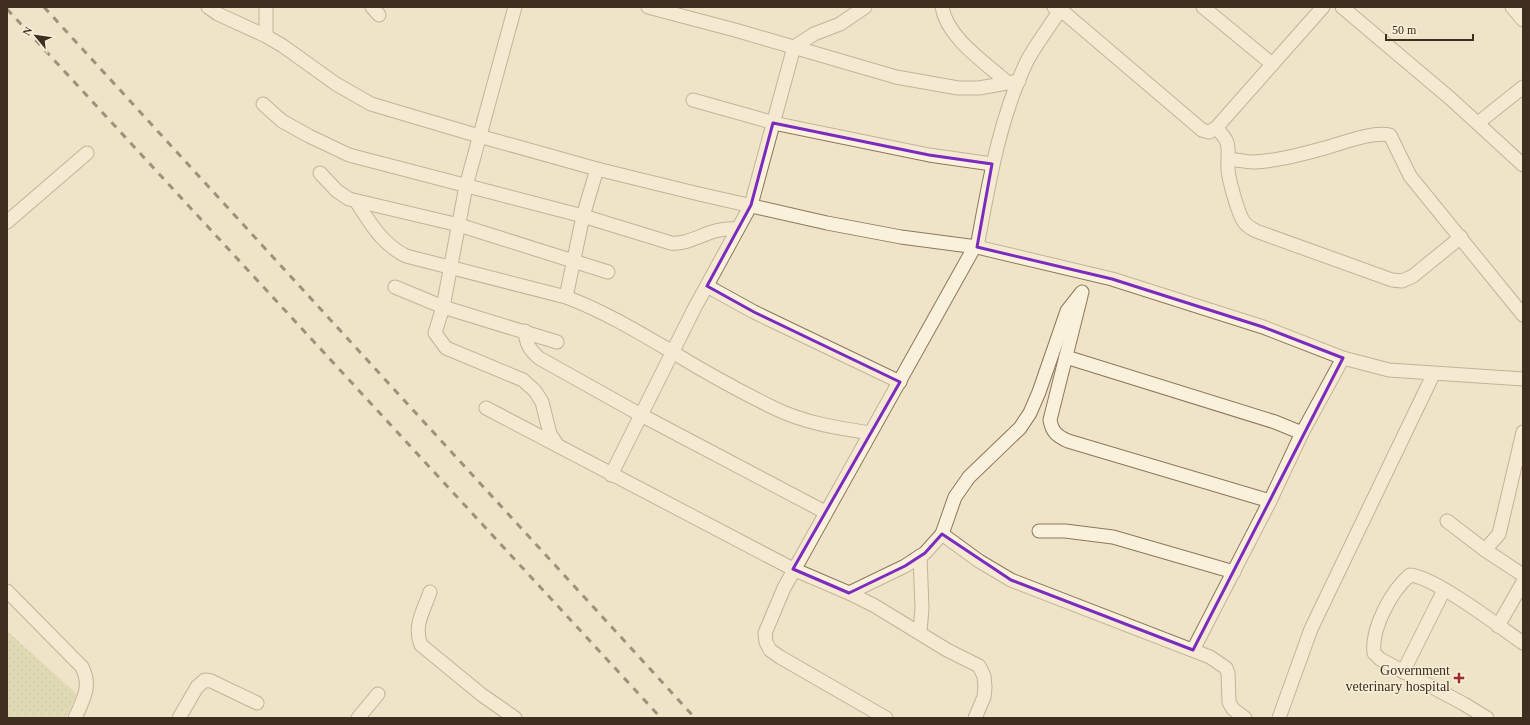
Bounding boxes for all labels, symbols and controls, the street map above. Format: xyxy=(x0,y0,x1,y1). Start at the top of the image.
north arrow xyxy=(16,16,56,56)
scale bar xyxy=(1386,16,1473,42)
text: 50 m xyxy=(1392,23,1417,37)
text: N xyxy=(20,25,34,38)
place label: Government veterinary hospital xyxy=(1345,663,1450,694)
marker: Government veterinary hospital xyxy=(1453,672,1465,684)

